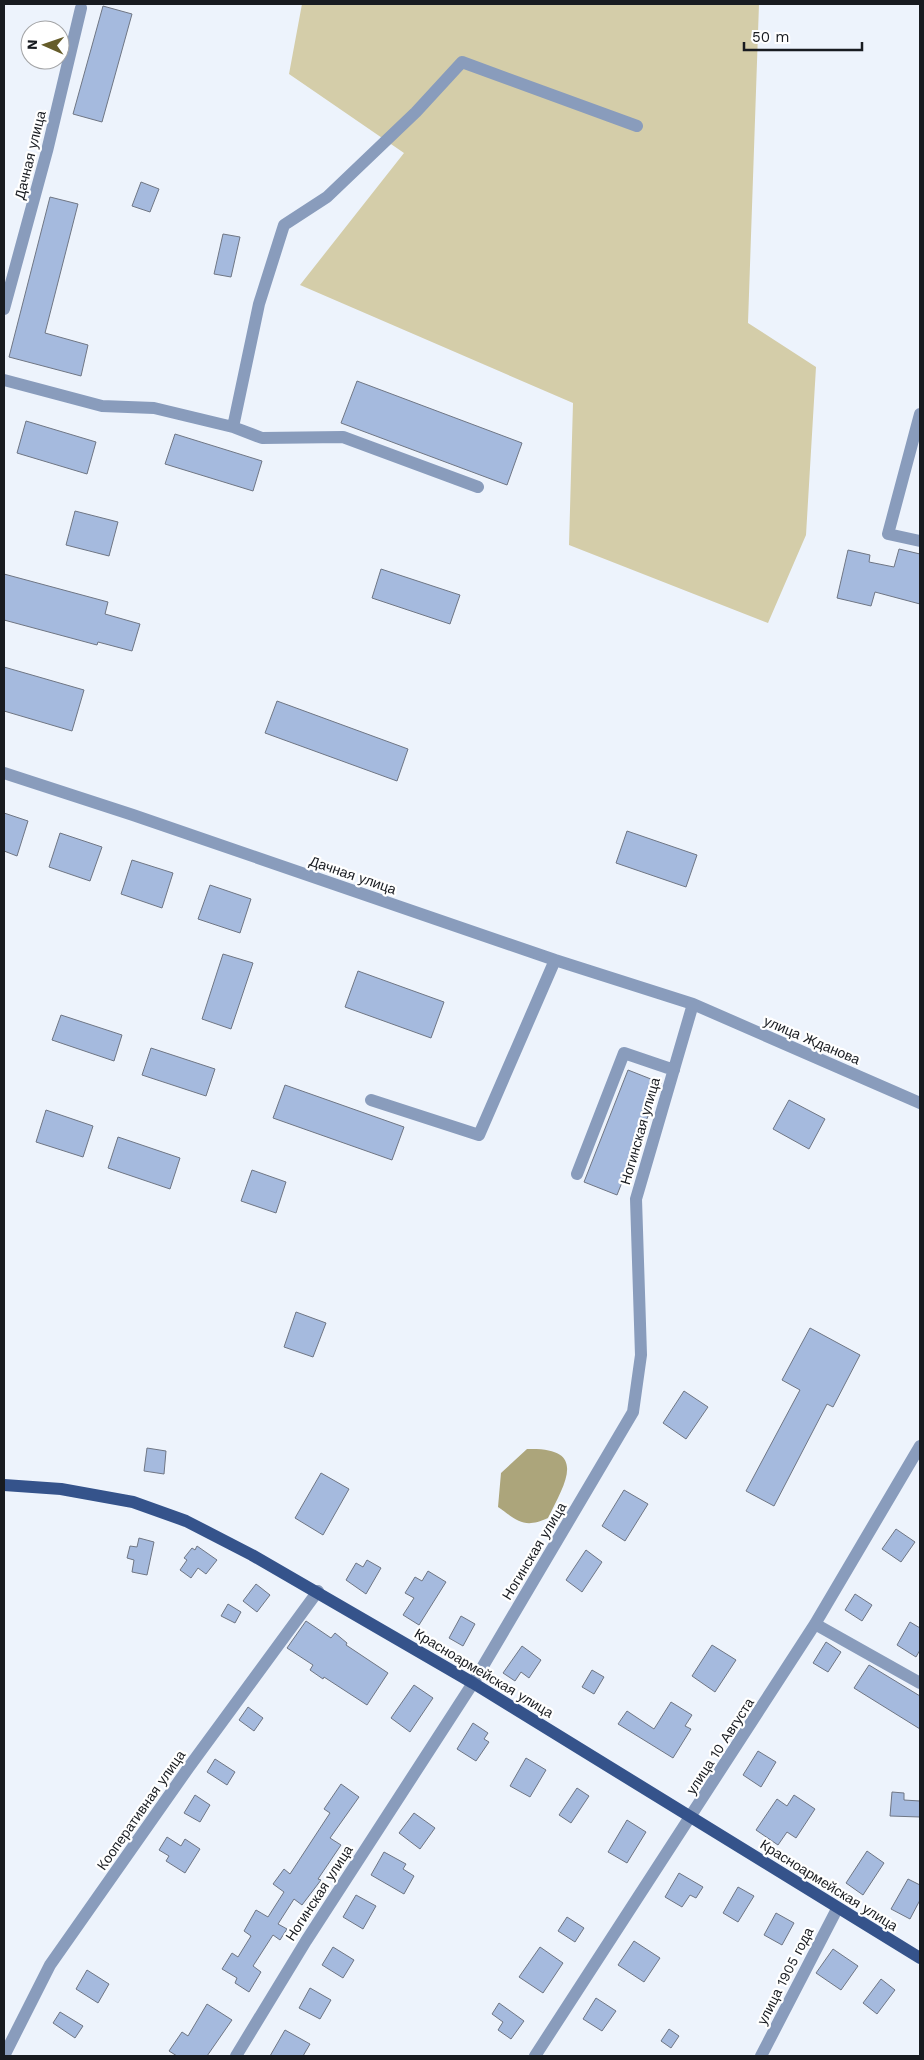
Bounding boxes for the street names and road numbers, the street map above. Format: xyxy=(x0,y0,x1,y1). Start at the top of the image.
street label: Дачная улица xyxy=(11,109,49,201)
street label: Дачная улица xyxy=(308,853,399,897)
street label: улица Жданова xyxy=(762,1013,863,1068)
street label: Ногинская улица xyxy=(617,1075,663,1186)
street label: Ногинская улица xyxy=(499,1499,569,1603)
street label: Красноармейская улица xyxy=(412,1625,556,1721)
street label: улица 10 Августа xyxy=(683,1695,757,1797)
street label: Кооперативная улица xyxy=(94,1747,189,1873)
street label: Красноармейская улица xyxy=(757,1836,901,1934)
street label: Ногинская улица xyxy=(282,1842,356,1944)
street label: улица 1905 года xyxy=(754,1925,816,2027)

